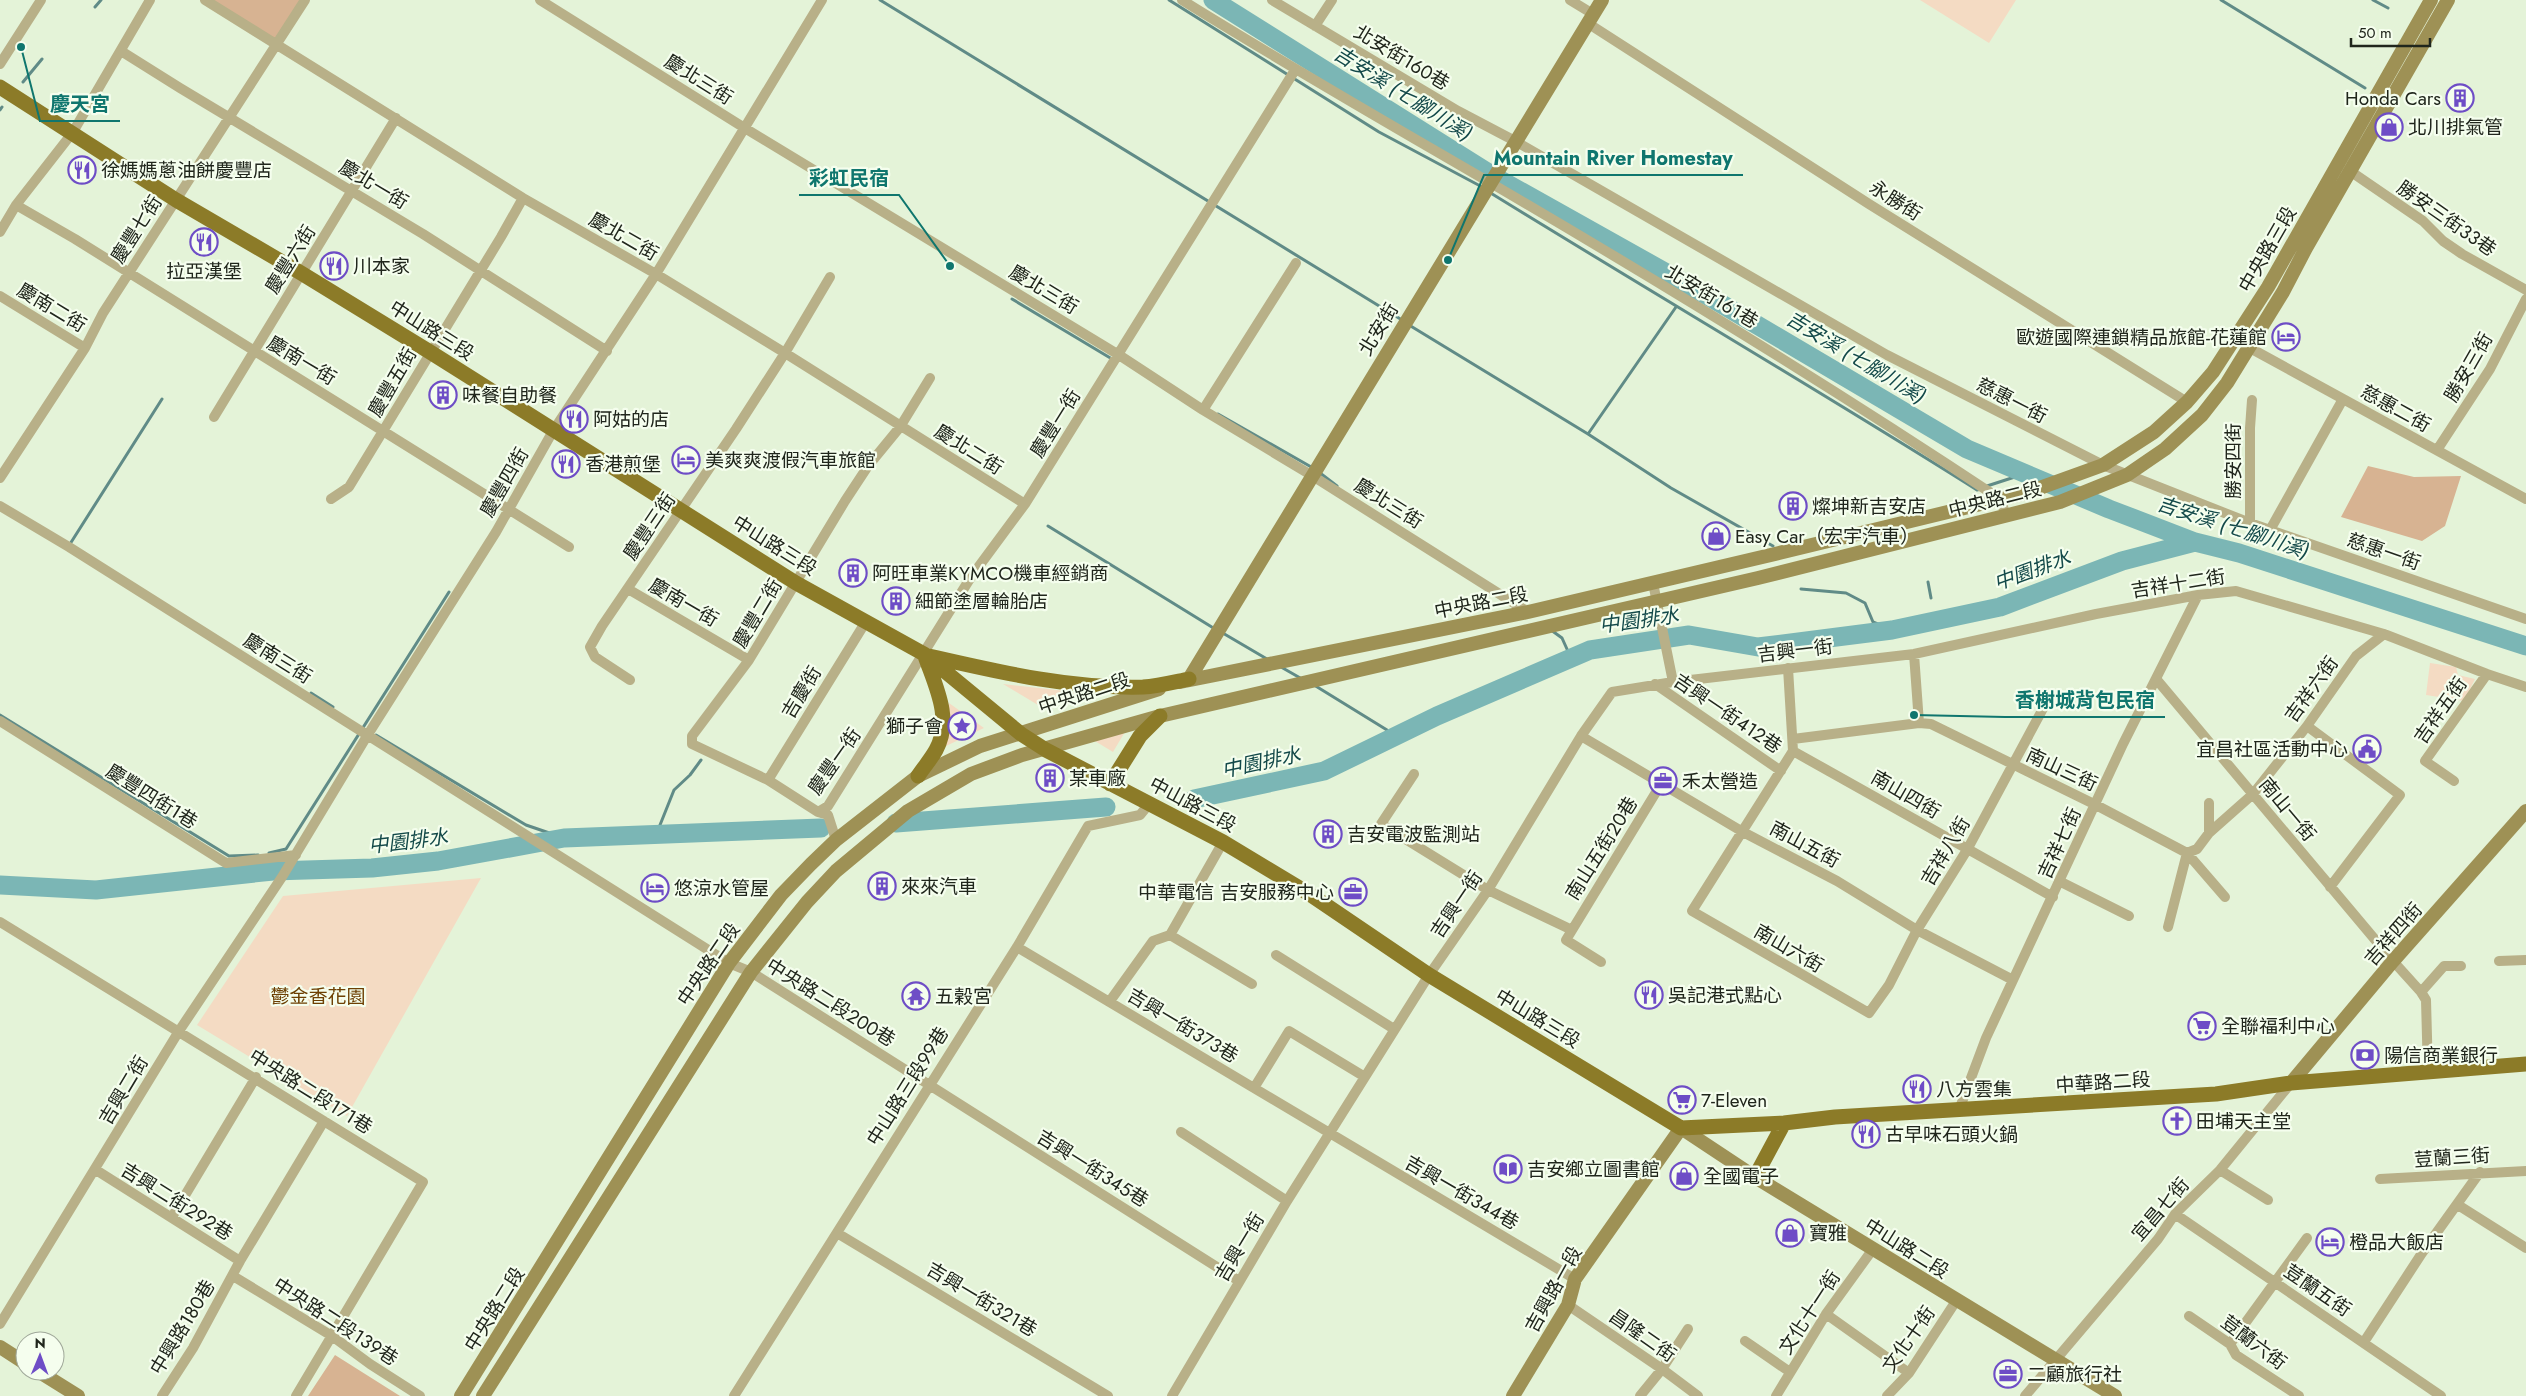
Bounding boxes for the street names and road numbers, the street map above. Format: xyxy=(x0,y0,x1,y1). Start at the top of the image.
street label: 北安街160巷 xyxy=(1349,18,1455,97)
street label: 慶北三街 xyxy=(659,48,738,111)
street label: 慶北一街 xyxy=(334,153,413,216)
street label: 永勝街 xyxy=(1864,174,1927,227)
street label: 勝安三街33巷 xyxy=(2392,174,2502,263)
street label: 慶豐七街 xyxy=(104,190,168,269)
street label: 中央路三段 xyxy=(2232,201,2303,297)
street label: 慶北二街 xyxy=(584,206,663,267)
street label: 慶豐六街 xyxy=(259,220,322,299)
street label: 慶北三街 xyxy=(1004,258,1083,321)
street label: 北安街161巷 xyxy=(1660,258,1763,335)
street label: 慶南二街 xyxy=(12,276,91,339)
street label: 中山路三段 xyxy=(384,294,479,367)
street label: 北安街 xyxy=(1352,298,1405,361)
street label: 勝安三街 xyxy=(2438,328,2499,407)
street label: 慶南一街 xyxy=(262,329,341,392)
street label: 慶豐五街 xyxy=(362,343,423,422)
street label: 慈惠一街 xyxy=(1972,371,2052,430)
street label: 慈惠二街 xyxy=(2356,378,2436,439)
street label: 慶豐一街 xyxy=(1024,384,1087,463)
street label: 慶北二街 xyxy=(929,418,1008,481)
street label: 勝安四街 xyxy=(2220,423,2247,499)
street label: 慶豐四街 xyxy=(474,443,535,522)
street label: 慶北三街 xyxy=(1349,472,1428,535)
street label: 中央路二段 xyxy=(1946,475,2044,524)
street label: 慶豐三街 xyxy=(617,487,682,565)
street label: 中山路三段 xyxy=(727,509,822,582)
street label: 慈惠一街 xyxy=(2344,526,2424,577)
street label: 吉祥十二街 xyxy=(2129,563,2227,604)
street label: 慶南一街 xyxy=(644,572,723,633)
street label: 慶豐二街 xyxy=(726,574,789,653)
street label: 中央路二段 xyxy=(1432,580,1530,625)
street label: 慶南三街 xyxy=(238,627,317,690)
street label: 吉興一街 xyxy=(1756,632,1834,669)
street label: 吉祥六街 xyxy=(2278,651,2345,728)
street label: 吉慶街 xyxy=(775,661,828,724)
street label: 中央路二段 xyxy=(1035,666,1134,721)
street label: 吉興一街412巷 xyxy=(1668,667,1787,760)
street label: 吉祥五街 xyxy=(2408,671,2473,749)
street label: 慶豐一街 xyxy=(802,722,867,800)
street label: 南山三街 xyxy=(2022,741,2102,798)
street label: 慶豐四街1巷 xyxy=(101,758,203,835)
street label: 南山四街 xyxy=(1866,764,1945,825)
street label: 中山路三段 xyxy=(1144,770,1241,839)
street label: 南山一街 xyxy=(2253,772,2322,847)
street label: 南山五街20巷 xyxy=(1559,791,1644,905)
street label: 吉祥七街 xyxy=(2031,803,2088,883)
street label: 吉祥八街 xyxy=(1914,812,1977,891)
street label: 南山五街 xyxy=(1765,815,1845,874)
street label: 吉興一街 xyxy=(1424,865,1489,943)
street label: 吉祥四街 xyxy=(2358,897,2429,972)
street label: 中央路二段 xyxy=(671,917,746,1011)
street label: 南山六街 xyxy=(1749,918,1828,979)
street label: 中央路二段200巷 xyxy=(761,952,900,1053)
street label: 吉興一街373巷 xyxy=(1122,982,1243,1069)
street label: 中山路三段 xyxy=(1490,982,1585,1054)
street label: 中山路三段99巷 xyxy=(860,1021,955,1151)
street label: 中央路二段171巷 xyxy=(244,1043,378,1140)
street label: 吉興二街 xyxy=(92,1051,155,1130)
street label: 中華路二段 xyxy=(2055,1066,2151,1099)
street label: 吉興一街345巷 xyxy=(1032,1123,1154,1214)
street label: 荳蘭三街 xyxy=(2413,1141,2491,1174)
street label: 吉興一街344巷 xyxy=(1400,1149,1524,1236)
street label: 吉興二街292巷 xyxy=(115,1156,238,1247)
street label: 宜昌七街 xyxy=(2125,1172,2196,1247)
street label: 吉興一街 xyxy=(1208,1208,1271,1287)
street label: 中山路二段 xyxy=(1859,1212,1954,1285)
street label: 吉興路一段 xyxy=(1519,1241,1588,1337)
street label: 吉興一街321巷 xyxy=(921,1256,1042,1343)
street label: 荳蘭五街 xyxy=(2279,1258,2357,1323)
street label: 中央路二段 xyxy=(458,1262,531,1357)
street label: 文化十一街 xyxy=(1772,1265,1847,1359)
street label: 中央路二段139巷 xyxy=(268,1271,403,1372)
street label: 中興路180巷 xyxy=(143,1275,221,1380)
street label: 文化十街 xyxy=(1876,1300,1941,1378)
street label: 昌隆二街 xyxy=(1604,1303,1682,1368)
street label: 荳蘭六街 xyxy=(2215,1309,2292,1376)

